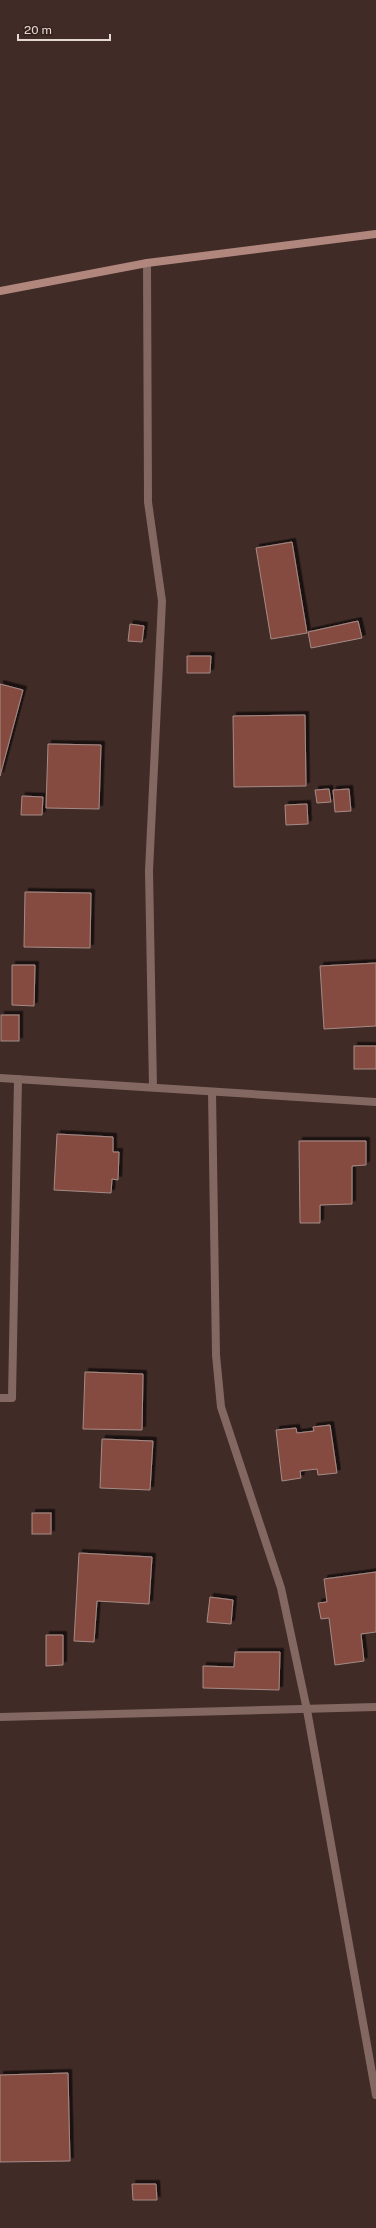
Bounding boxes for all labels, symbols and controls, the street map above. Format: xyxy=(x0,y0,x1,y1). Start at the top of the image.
scale bar xyxy=(18,16,110,42)
text: 20 m xyxy=(24,23,52,37)

